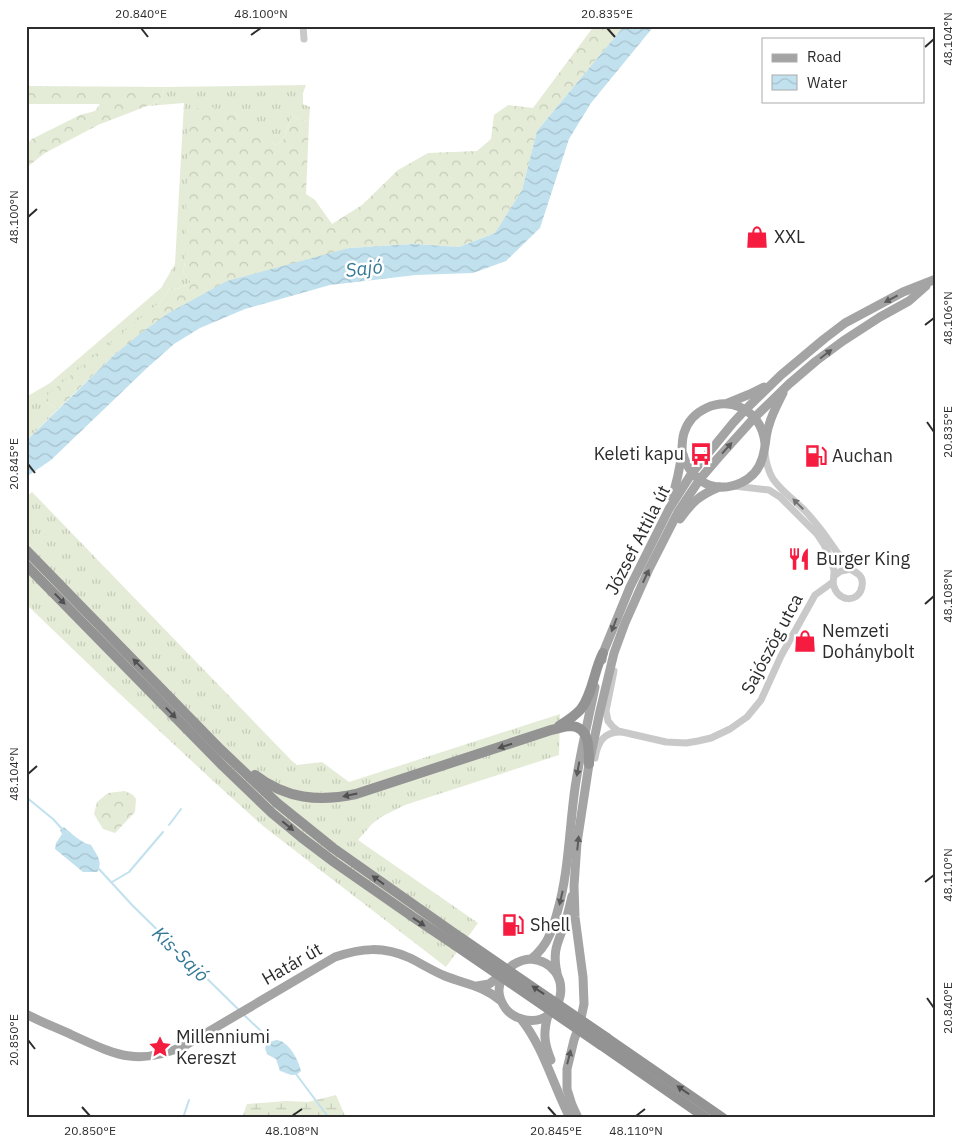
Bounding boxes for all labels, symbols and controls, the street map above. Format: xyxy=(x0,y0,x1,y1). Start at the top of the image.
text: 20.840°E xyxy=(115,6,167,21)
text: 48.100°N xyxy=(234,6,288,21)
text: 20.835°E xyxy=(581,6,633,21)
text: 48.104°N xyxy=(940,12,955,66)
legend xyxy=(762,38,924,102)
text: Road xyxy=(807,47,842,66)
text: Water xyxy=(807,73,848,92)
text: 48.100°N xyxy=(6,190,21,244)
shop icon: XXL xyxy=(744,224,770,250)
place label: XXL xyxy=(774,225,805,248)
water label: Sajó xyxy=(344,254,384,282)
text: 48.106°N xyxy=(940,291,955,345)
one-way arrow xyxy=(884,294,898,303)
one-way arrow xyxy=(819,348,832,359)
text: 20.835°E xyxy=(940,406,955,458)
text: 20.845°E xyxy=(6,438,21,490)
bus stop icon: Keleti kapu xyxy=(688,441,714,467)
place label: Keleti kapu xyxy=(594,442,684,465)
one-way arrow xyxy=(721,442,732,455)
fuel station icon: Auchan xyxy=(803,443,829,469)
place label: Auchan xyxy=(832,444,893,467)
street label: József Attila út xyxy=(600,481,675,598)
one-way arrow xyxy=(793,499,805,511)
restaurant icon: Burger King xyxy=(786,546,812,572)
place label: Burger King xyxy=(816,547,910,570)
one-way arrow xyxy=(642,569,650,583)
text: 48.108°N xyxy=(940,569,955,623)
street label: Sajószög utca xyxy=(735,589,808,698)
one-way arrow xyxy=(54,593,66,605)
one-way arrow xyxy=(610,618,618,633)
place label: Nemzeti Dohánybolt xyxy=(822,619,915,663)
shop icon: Nemzeti Dohánybolt xyxy=(792,628,818,654)
one-way arrow xyxy=(132,658,144,670)
one-way arrow xyxy=(165,707,177,719)
one-way arrow xyxy=(497,742,512,750)
text: 48.104°N xyxy=(6,747,21,801)
one-way arrow xyxy=(574,761,582,777)
one-way arrow xyxy=(342,792,358,800)
one-way arrow xyxy=(282,820,294,831)
one-way arrow xyxy=(574,835,582,851)
text: 48.110°N xyxy=(940,848,955,902)
one-way arrow xyxy=(371,875,385,885)
one-way arrow xyxy=(557,891,565,906)
fuel station icon: Shell xyxy=(500,912,526,938)
place label: Shell xyxy=(530,913,570,936)
one-way arrow xyxy=(413,917,426,926)
water label: Kis-Sajó xyxy=(148,921,214,987)
street label: Határ út xyxy=(258,937,326,990)
text: 20.840°E xyxy=(940,982,955,1034)
one-way arrow xyxy=(531,986,545,995)
text: 20.850°E xyxy=(6,1014,21,1066)
place label: Millenniumi Kereszt xyxy=(176,1025,270,1069)
place icon: Millenniumi Kereszt xyxy=(147,1034,173,1060)
one-way arrow xyxy=(565,1049,573,1064)
one-way arrow xyxy=(677,1085,690,1095)
text: 20.850°E xyxy=(64,1123,116,1138)
text: 48.108°N xyxy=(265,1123,319,1138)
text: 20.845°E xyxy=(530,1123,582,1138)
text: 48.110°N xyxy=(609,1123,663,1138)

